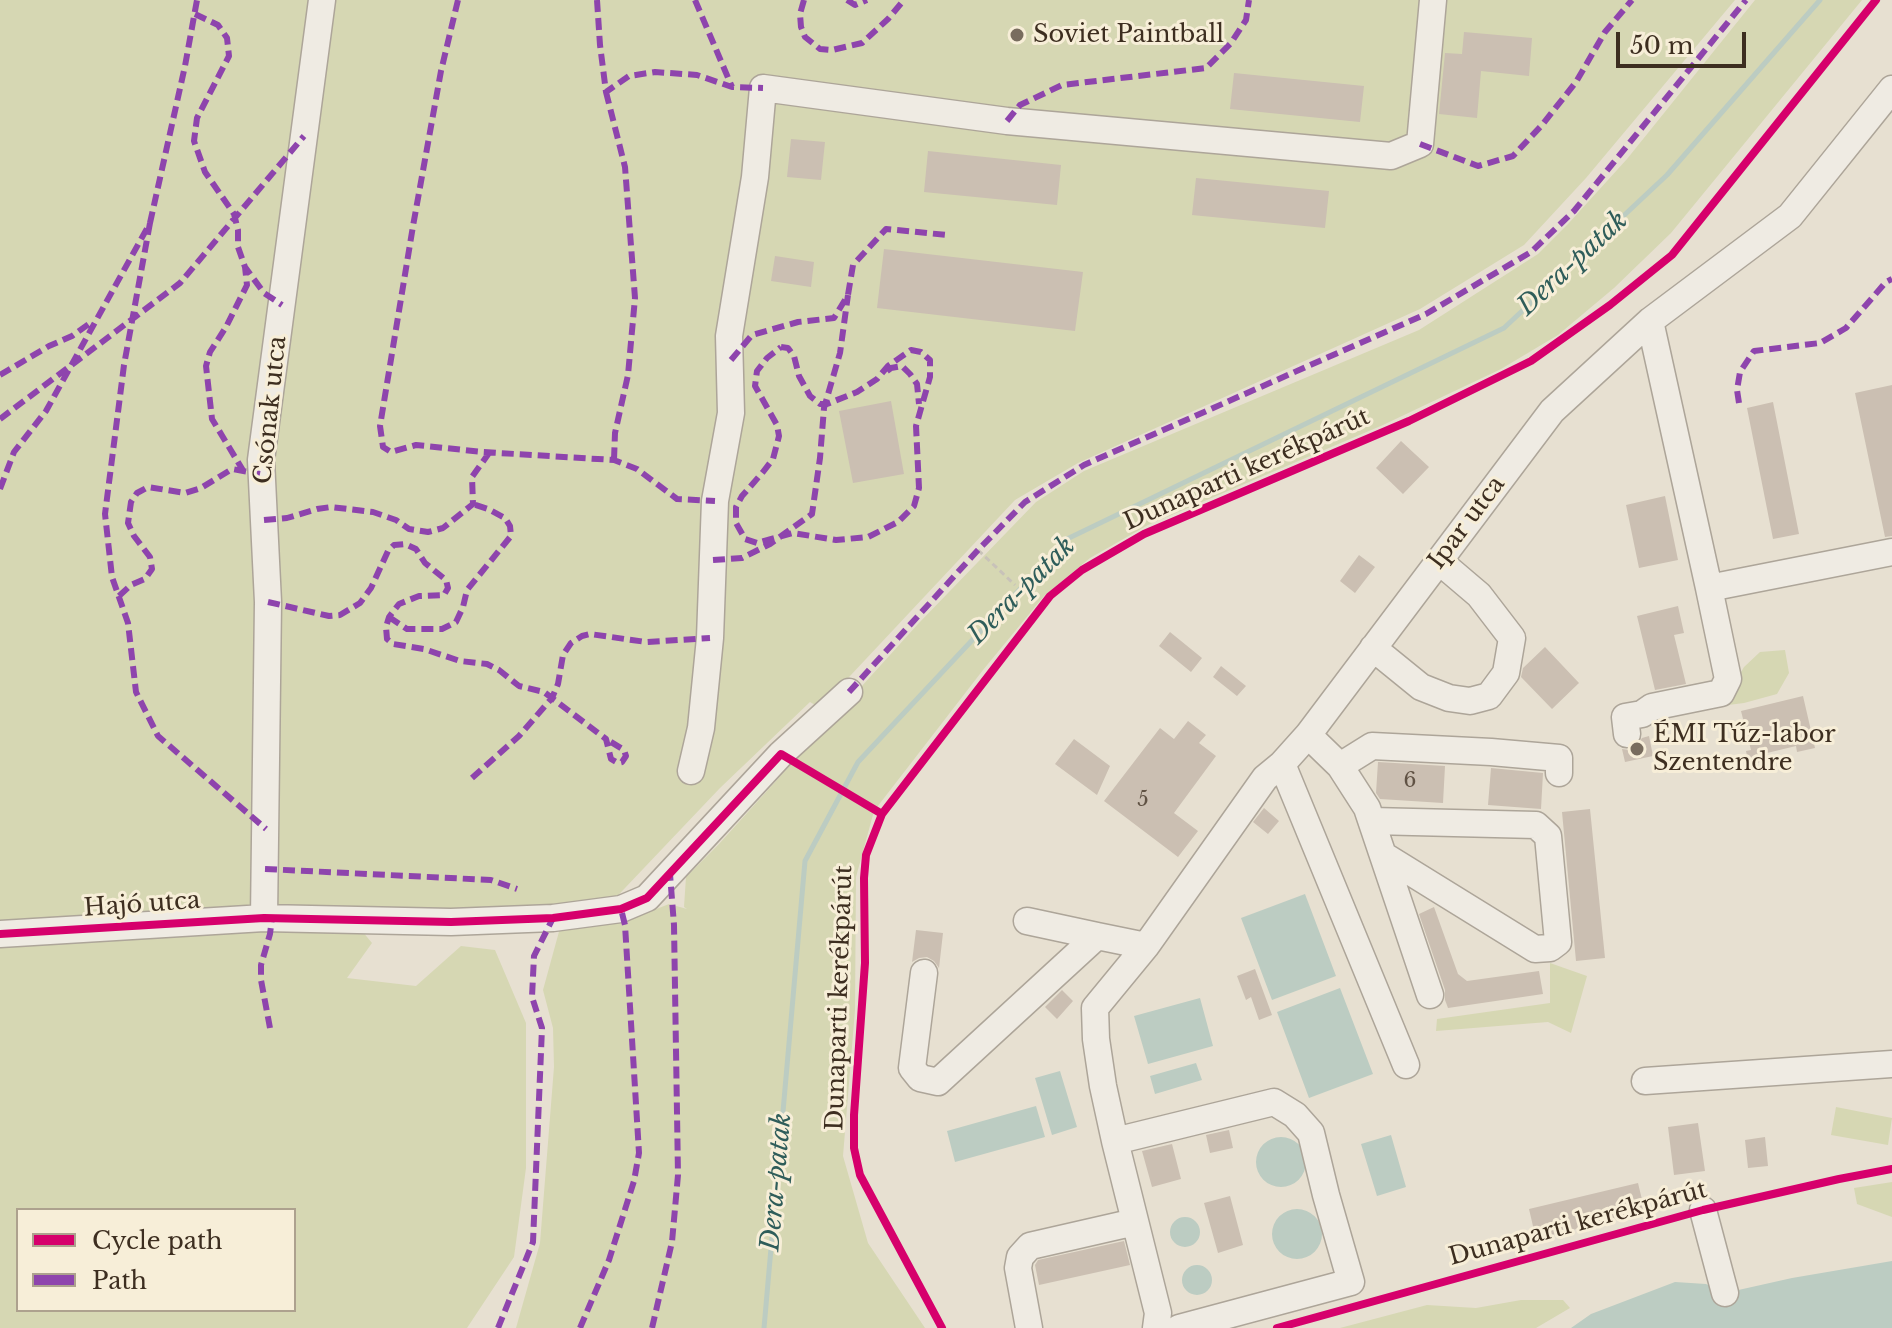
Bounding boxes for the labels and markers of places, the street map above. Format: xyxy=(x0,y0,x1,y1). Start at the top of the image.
place label: Soviet Paintball xyxy=(1033,21,1224,49)
marker: Soviet Paintball xyxy=(1008,26,1026,44)
place label: ÉMI Tűz-labor Szentendre xyxy=(1653,721,1836,777)
marker: ÉMI Tűz-labor Szentendre xyxy=(1628,740,1646,758)

